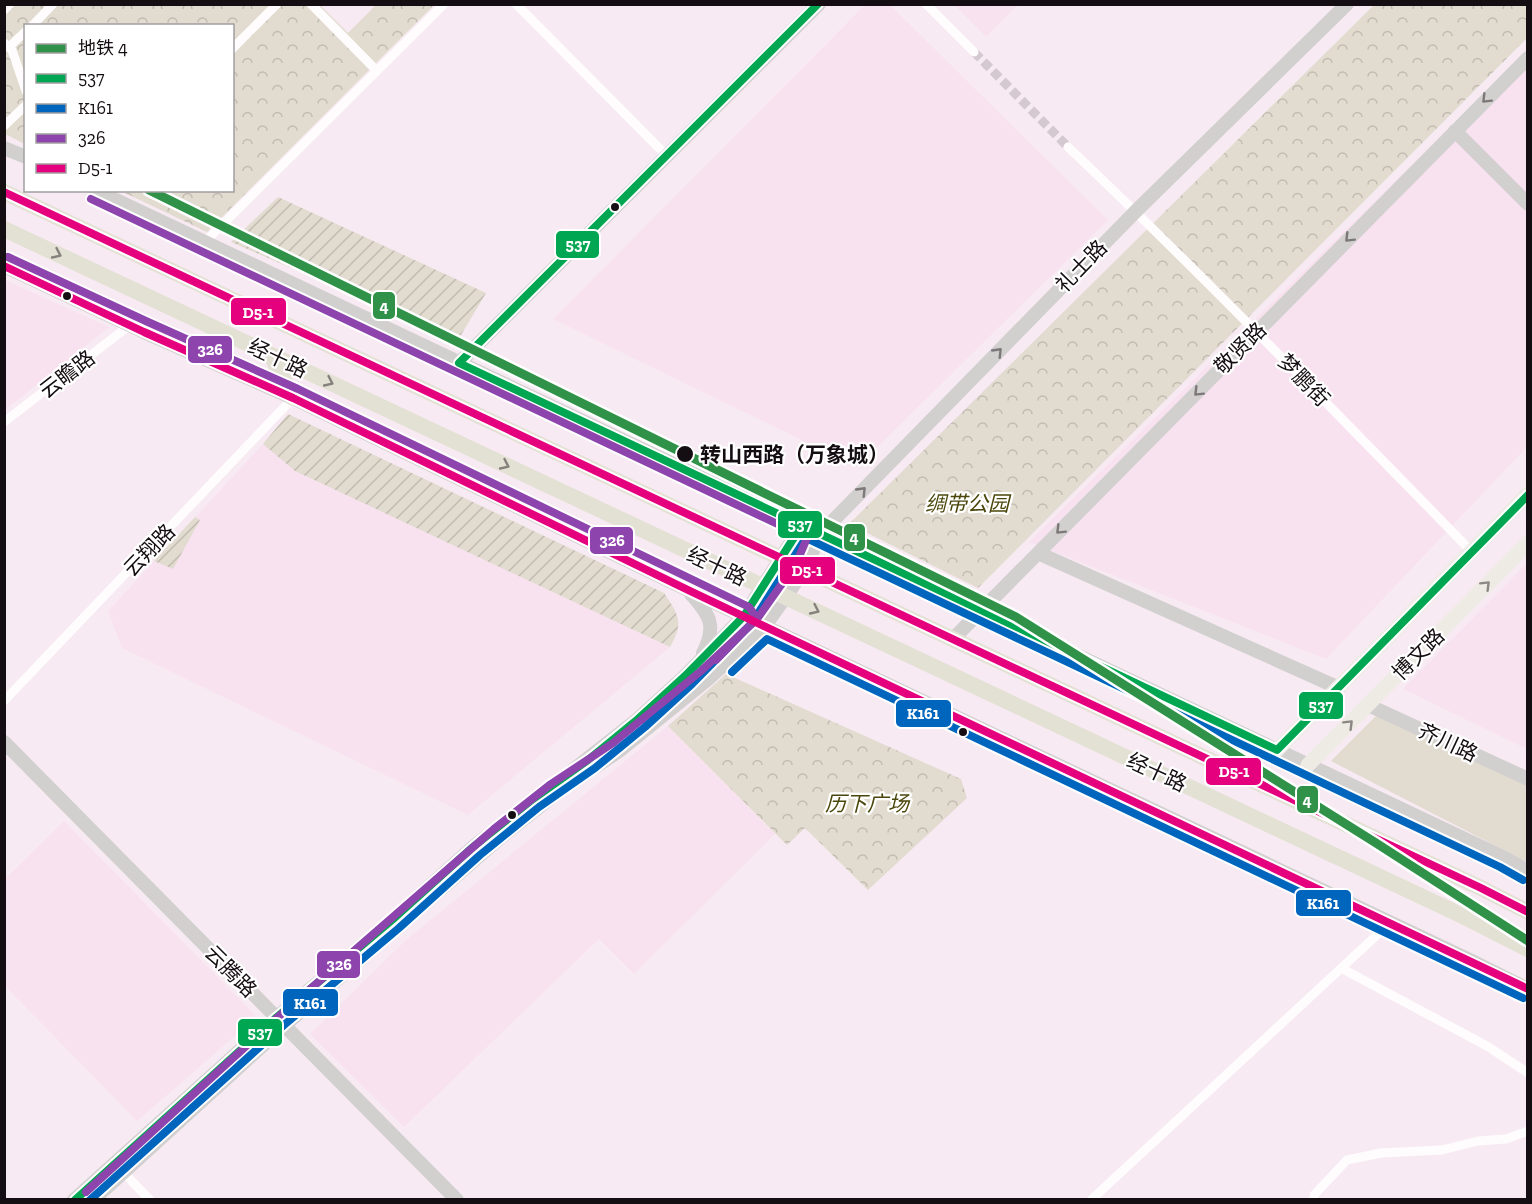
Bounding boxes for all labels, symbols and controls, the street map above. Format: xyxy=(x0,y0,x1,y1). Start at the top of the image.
legend xyxy=(24,24,234,192)
text: 地铁 4 xyxy=(78,37,128,59)
text: 537 xyxy=(78,67,105,89)
one-way arrow xyxy=(1483,92,1494,103)
text: K161 xyxy=(78,97,113,119)
text: 326 xyxy=(78,127,106,149)
text: D5-1 xyxy=(78,157,113,179)
unlabelled marker xyxy=(609,201,621,213)
line badge: 537 xyxy=(555,230,600,259)
one-way arrow xyxy=(1346,230,1357,241)
text: 537 xyxy=(566,235,590,254)
street label: 礼士路 xyxy=(1050,235,1112,297)
one-way arrow xyxy=(51,246,62,258)
unlabelled marker xyxy=(61,290,73,302)
line badge: 4 xyxy=(372,291,396,320)
line badge: D5-1 xyxy=(230,297,287,326)
text: 4 xyxy=(379,297,389,316)
text: D5-1 xyxy=(243,303,274,322)
street label: 敬贤路 xyxy=(1209,317,1271,379)
street label: 经十路 xyxy=(244,333,312,383)
line badge: 326 xyxy=(187,335,233,364)
text: 326 xyxy=(197,340,223,359)
street label: 云瞻路 xyxy=(34,345,100,403)
one-way arrow xyxy=(991,348,1002,359)
street label: 梦鹏街 xyxy=(1273,349,1335,411)
one-way arrow xyxy=(322,374,333,386)
one-way arrow xyxy=(1194,384,1205,395)
place label: 转山西路（万象城） xyxy=(700,442,889,467)
marker: 转山西路（万象城） xyxy=(675,444,695,464)
one-way arrow xyxy=(498,458,509,470)
one-way arrow xyxy=(855,488,866,499)
park label: 绸带公园 xyxy=(925,491,1012,516)
line badge: 537 xyxy=(777,510,823,539)
text: 537 xyxy=(788,515,812,534)
street label: 云翔路 xyxy=(118,519,180,581)
line badge: 4 xyxy=(843,523,866,552)
one-way arrow xyxy=(1057,523,1068,534)
line badge: 326 xyxy=(589,526,634,555)
text: 4 xyxy=(849,528,859,547)
text: 326 xyxy=(599,531,625,550)
street label: 经十路 xyxy=(683,541,751,591)
line badge: D5-1 xyxy=(779,556,836,585)
text: D5-1 xyxy=(792,561,823,580)
one-way arrow xyxy=(1479,581,1490,592)
one-way arrow xyxy=(808,603,819,615)
street label: 博文路 xyxy=(1387,623,1449,685)
line badge: 537 xyxy=(1298,691,1344,720)
text: 537 xyxy=(1309,696,1333,715)
line badge: K161 xyxy=(895,699,952,728)
text: K161 xyxy=(907,704,940,723)
street label: 齐川路 xyxy=(1414,717,1482,767)
one-way arrow xyxy=(1342,720,1353,731)
unlabelled marker xyxy=(957,726,969,738)
street label: 经十路 xyxy=(1123,747,1191,797)
line badge: D5-1 xyxy=(1205,757,1262,786)
text: D5-1 xyxy=(1219,762,1250,781)
line badge: 4 xyxy=(1296,785,1319,814)
park label: 历下广场 xyxy=(825,791,911,816)
text: 4 xyxy=(1302,791,1312,810)
unlabelled marker xyxy=(506,809,518,821)
line badge: K161 xyxy=(1295,889,1352,917)
text: K161 xyxy=(1307,894,1340,913)
street label: 云腾路 xyxy=(200,940,262,1002)
line badge: 326 xyxy=(316,950,361,979)
text: 326 xyxy=(326,955,352,974)
line badge: K161 xyxy=(282,988,339,1017)
text: K161 xyxy=(294,994,327,1013)
line badge: 537 xyxy=(237,1018,283,1047)
text: 537 xyxy=(248,1023,272,1042)

